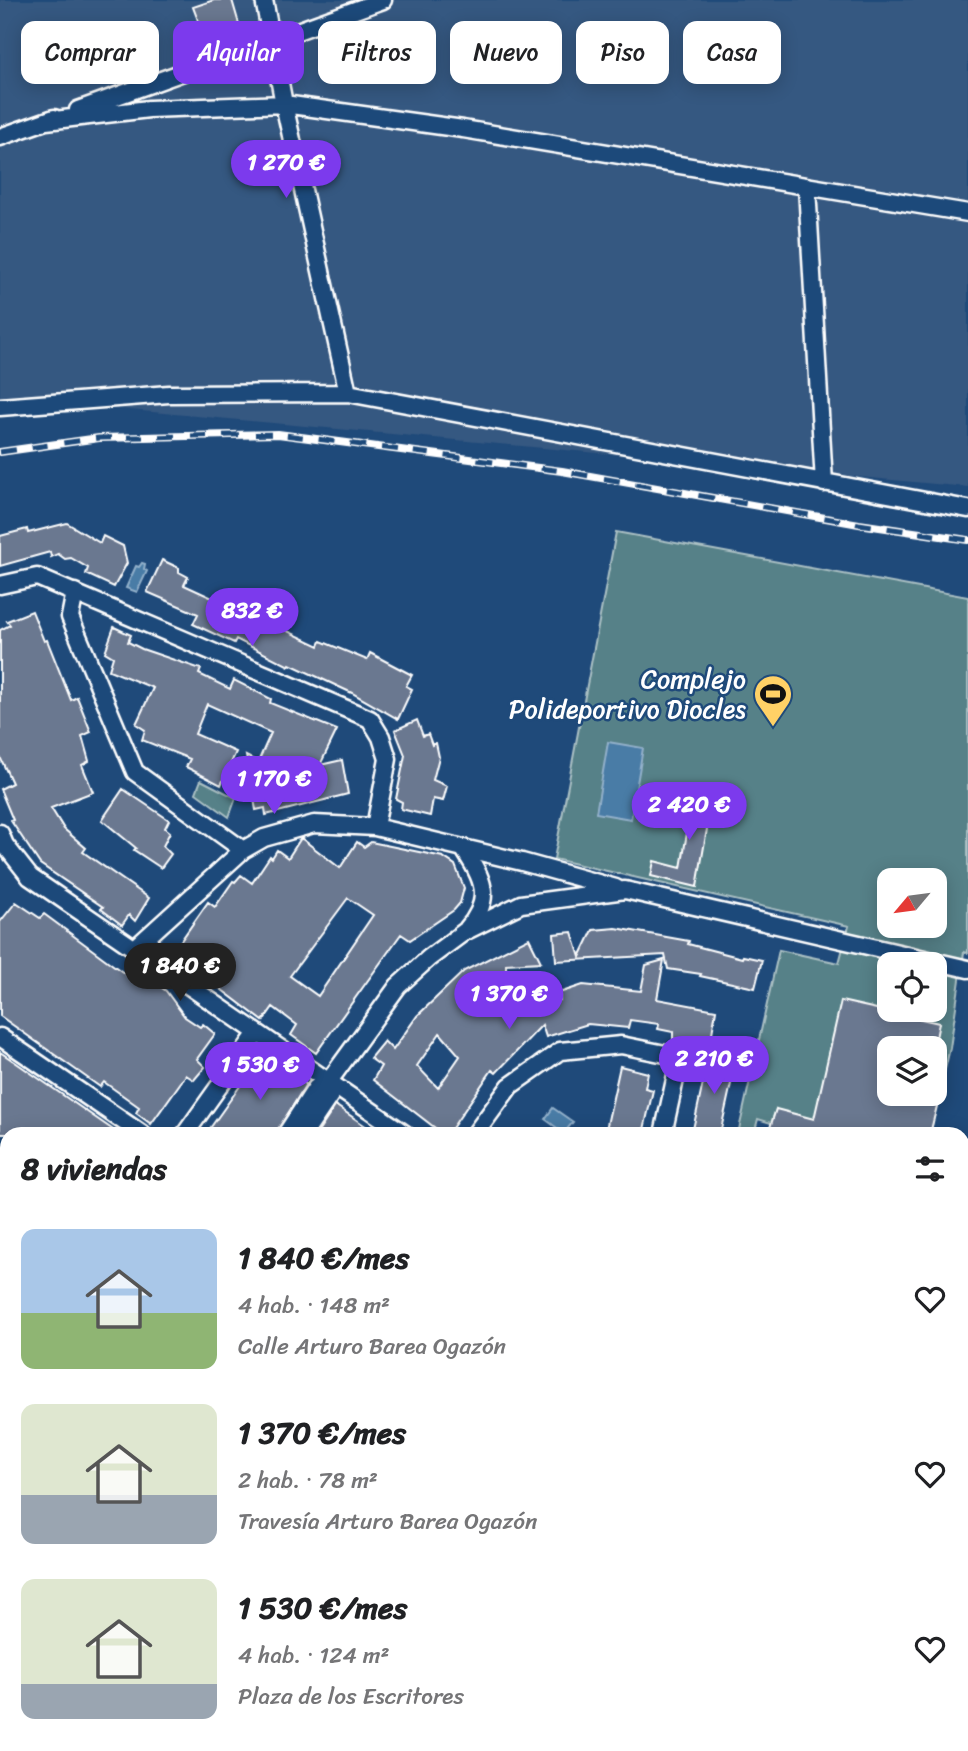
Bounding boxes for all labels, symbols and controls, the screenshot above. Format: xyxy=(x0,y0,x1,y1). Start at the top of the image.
chip: Comprar xyxy=(21,21,159,84)
chip: Alquilar xyxy=(173,21,304,84)
chip: Filtros xyxy=(318,21,436,84)
chip: Nuevo xyxy=(450,21,562,84)
chip: Piso xyxy=(576,21,669,84)
chip: Casa xyxy=(683,21,781,84)
pin: 1 270 € xyxy=(221,140,351,200)
text: 1 270 € xyxy=(247,142,325,183)
pin: 832 € xyxy=(203,588,301,648)
text: 832 € xyxy=(221,590,283,631)
place label: Complejo Polideportivo Diocles xyxy=(509,656,746,732)
sports icon: Complejo Polideportivo Diocles xyxy=(752,673,794,728)
pin: 1 170 € xyxy=(209,756,339,816)
text: 1 170 € xyxy=(237,758,311,799)
pin: 2 420 € xyxy=(624,782,754,842)
text: 2 420 € xyxy=(648,784,730,825)
north arrow xyxy=(877,868,947,938)
map controls xyxy=(877,868,947,1106)
pin: 1 840 € xyxy=(115,944,245,1003)
text: 1 840 € xyxy=(140,945,220,986)
button: locate xyxy=(877,952,947,1022)
pin: 1 370 € xyxy=(444,972,574,1031)
text: 1 370 € xyxy=(470,973,548,1014)
pin: 2 210 € xyxy=(649,1036,779,1096)
button: layers xyxy=(877,1036,947,1106)
text: 2 210 € xyxy=(675,1038,753,1079)
pin: 1 530 € xyxy=(195,1042,325,1102)
text: 1 530 € xyxy=(221,1044,299,1085)
text: 8 viviendas xyxy=(21,1142,167,1196)
icon: filters xyxy=(911,1150,949,1188)
text: 1 840 €/mes xyxy=(238,1231,409,1285)
icon: home xyxy=(77,1257,161,1341)
icon: heart xyxy=(911,1280,949,1318)
text: 4 hab. · 148 m² xyxy=(238,1285,390,1326)
text: Calle Arturo Barea Ogazón xyxy=(238,1326,506,1367)
text: 1 370 €/mes xyxy=(238,1406,406,1460)
icon: home xyxy=(77,1432,161,1516)
icon: heart xyxy=(911,1455,949,1493)
text: 2 hab. · 78 m² xyxy=(238,1460,378,1501)
text: Travesía Arturo Barea Ogazón xyxy=(238,1501,537,1542)
text: 1 530 €/mes xyxy=(238,1581,407,1635)
icon: home xyxy=(77,1607,161,1691)
icon: heart xyxy=(911,1630,949,1668)
text: 4 hab. · 124 m² xyxy=(238,1635,390,1676)
text: Plaza de los Escritores xyxy=(238,1676,464,1717)

